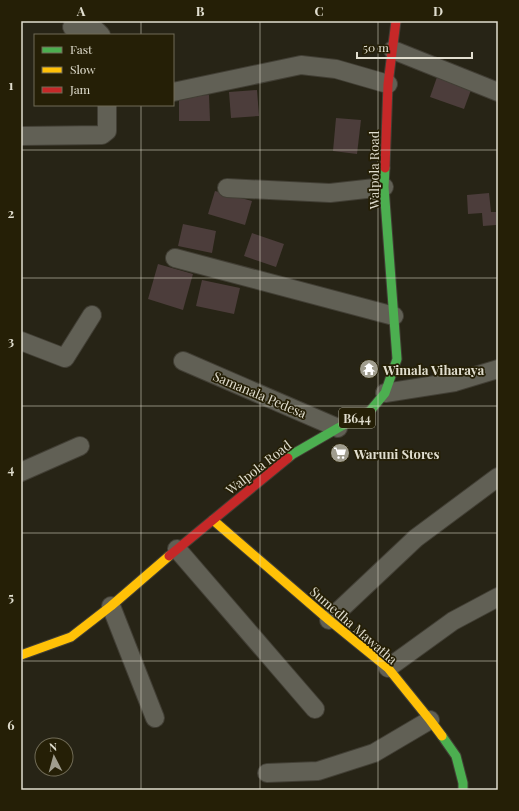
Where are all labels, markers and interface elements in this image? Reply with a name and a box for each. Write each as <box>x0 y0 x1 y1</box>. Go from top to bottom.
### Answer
text: A <box>76 2 86 19</box>
text: B <box>196 2 205 19</box>
text: C <box>314 2 324 19</box>
text: D <box>433 2 443 19</box>
legend <box>34 34 174 106</box>
scale bar <box>357 34 472 60</box>
text: 50 m <box>363 39 389 55</box>
text: Fast <box>70 41 93 57</box>
text: Slow <box>70 61 96 77</box>
text: 1 <box>9 76 14 93</box>
text: Jam <box>69 81 91 97</box>
street label: Walpola Road <box>365 130 382 210</box>
text: 2 <box>8 204 15 221</box>
text: 3 <box>8 332 14 349</box>
temple icon: Wimala Viharaya <box>358 358 380 380</box>
place label: Wimala Viharaya <box>382 361 484 378</box>
street label: Samanala Pedesa <box>211 367 310 421</box>
road number: B644 <box>339 408 375 428</box>
street label: Walpola Road <box>221 436 295 499</box>
supermarket icon: Waruni Stores <box>329 442 351 464</box>
place label: Waruni Stores <box>353 445 439 462</box>
text: 4 <box>8 460 15 477</box>
street label: Sumedha Mawatha <box>307 582 402 668</box>
text: 5 <box>8 588 14 605</box>
text: 6 <box>7 716 15 733</box>
north arrow <box>34 737 74 777</box>
text: N <box>48 739 58 754</box>

